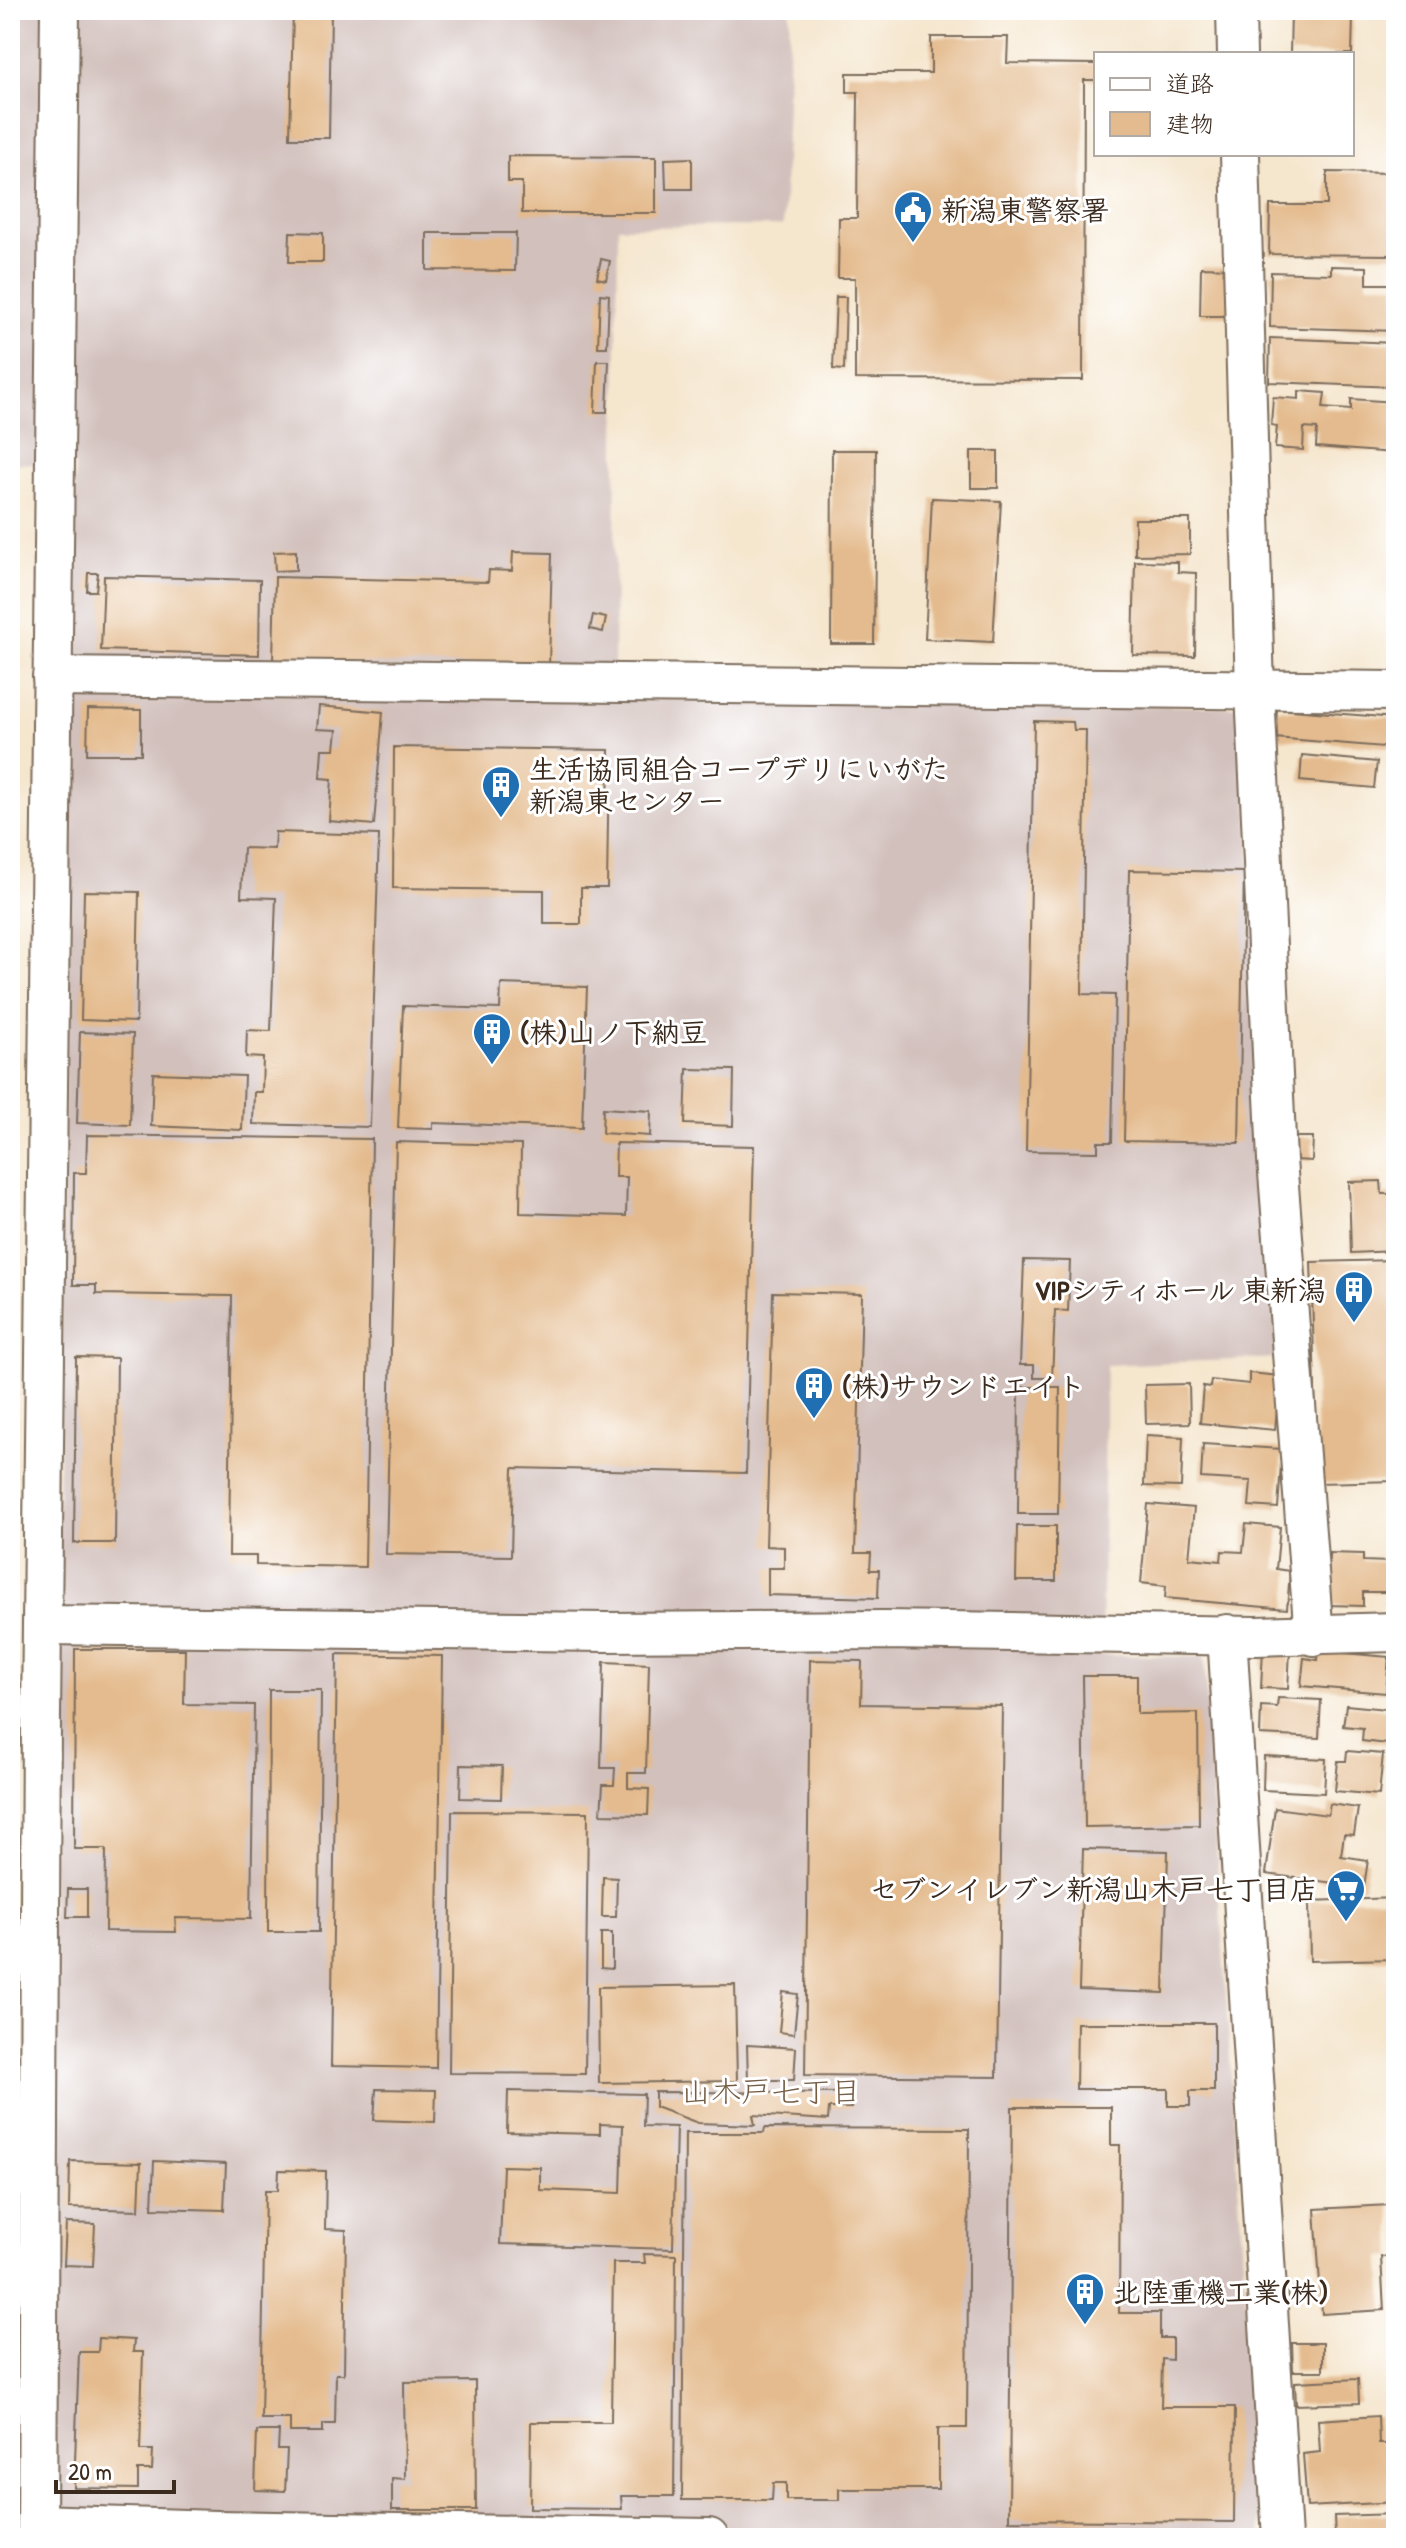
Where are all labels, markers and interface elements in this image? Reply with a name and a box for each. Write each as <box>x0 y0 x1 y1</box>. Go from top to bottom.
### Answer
legend <box>1094 52 1354 156</box>
text: 道路 <box>1166 67 1214 99</box>
text: 建物 <box>1166 107 1214 139</box>
public building icon: 新潟東警察署 <box>892 189 934 244</box>
place label: 新潟東警察署 <box>941 191 1109 229</box>
place label: 生活協同組合コープデリにいがた 新潟東センター <box>529 750 949 820</box>
building icon: 生活協同組合コープデリにいがた 新潟東センター <box>480 764 522 819</box>
building icon: (株)山ノ下納豆 <box>471 1011 513 1066</box>
place label: (株)山ノ下納豆 <box>520 1013 708 1051</box>
building icon: VIPシティホール 東新潟 <box>1333 1269 1375 1324</box>
place label: VIPシティホール 東新潟 <box>1035 1271 1326 1309</box>
building icon: (株)サウンドエイト <box>793 1365 835 1420</box>
place label: (株)サウンドエイト <box>842 1367 1086 1405</box>
supermarket icon: セブンイレブン新潟山木戸七丁目店 <box>1325 1868 1367 1923</box>
place label: セブンイレブン新潟山木戸七丁目店 <box>870 1870 1318 1908</box>
district label: 山木戸七丁目 <box>681 2071 861 2111</box>
building icon: 北陸重機工業(株) <box>1064 2271 1106 2326</box>
place label: 北陸重機工業(株) <box>1113 2273 1329 2311</box>
scale bar <box>56 2444 174 2494</box>
text: 20 m <box>68 2455 112 2487</box>

